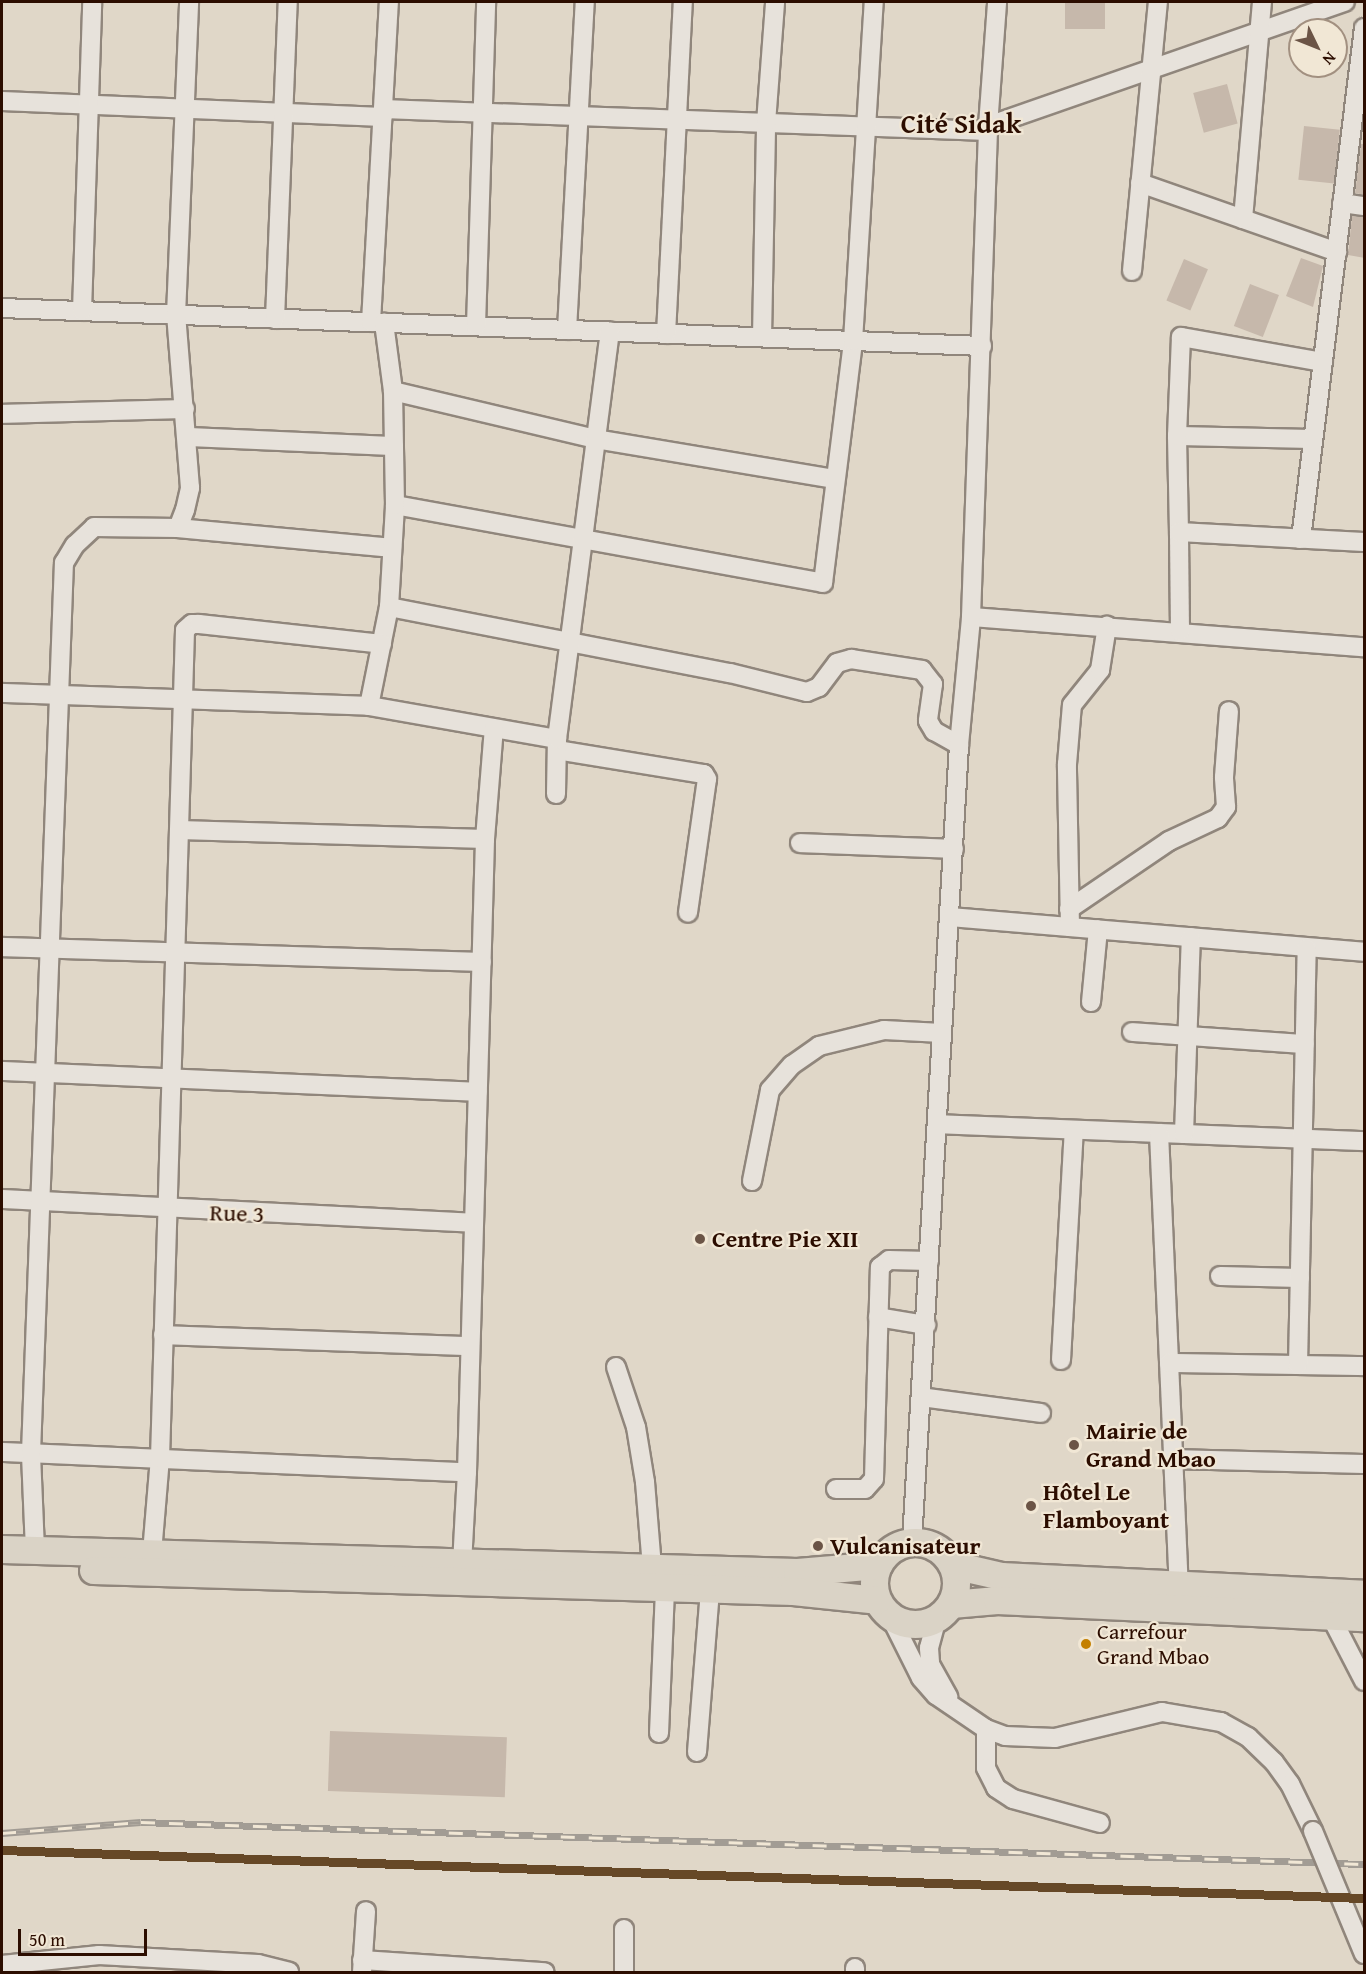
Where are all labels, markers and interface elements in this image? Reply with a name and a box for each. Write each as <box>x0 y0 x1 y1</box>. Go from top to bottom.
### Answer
north arrow <box>1288 18 1348 78</box>
text: N <box>1317 47 1342 71</box>
district label: Cité Sidak <box>901 108 1021 140</box>
street label: Rue 3 <box>209 1198 265 1228</box>
place label: Centre Pie XII <box>712 1225 858 1253</box>
marker: Centre Pie XII <box>693 1232 707 1246</box>
place label: Mairie de Grand Mbao <box>1086 1417 1216 1473</box>
marker: Mairie de Grand Mbao <box>1067 1438 1081 1452</box>
place label: Hôtel Le Flamboyant <box>1043 1478 1169 1534</box>
marker: Hôtel Le Flamboyant <box>1024 1499 1038 1513</box>
place label: Vulcanisateur <box>830 1532 981 1560</box>
marker: Vulcanisateur <box>811 1539 825 1553</box>
place label: Carrefour Grand Mbao <box>1097 1618 1209 1670</box>
marker: Carrefour Grand Mbao <box>1080 1638 1092 1650</box>
scale bar <box>21 1917 150 1955</box>
text: 50 m <box>29 1926 65 1953</box>

